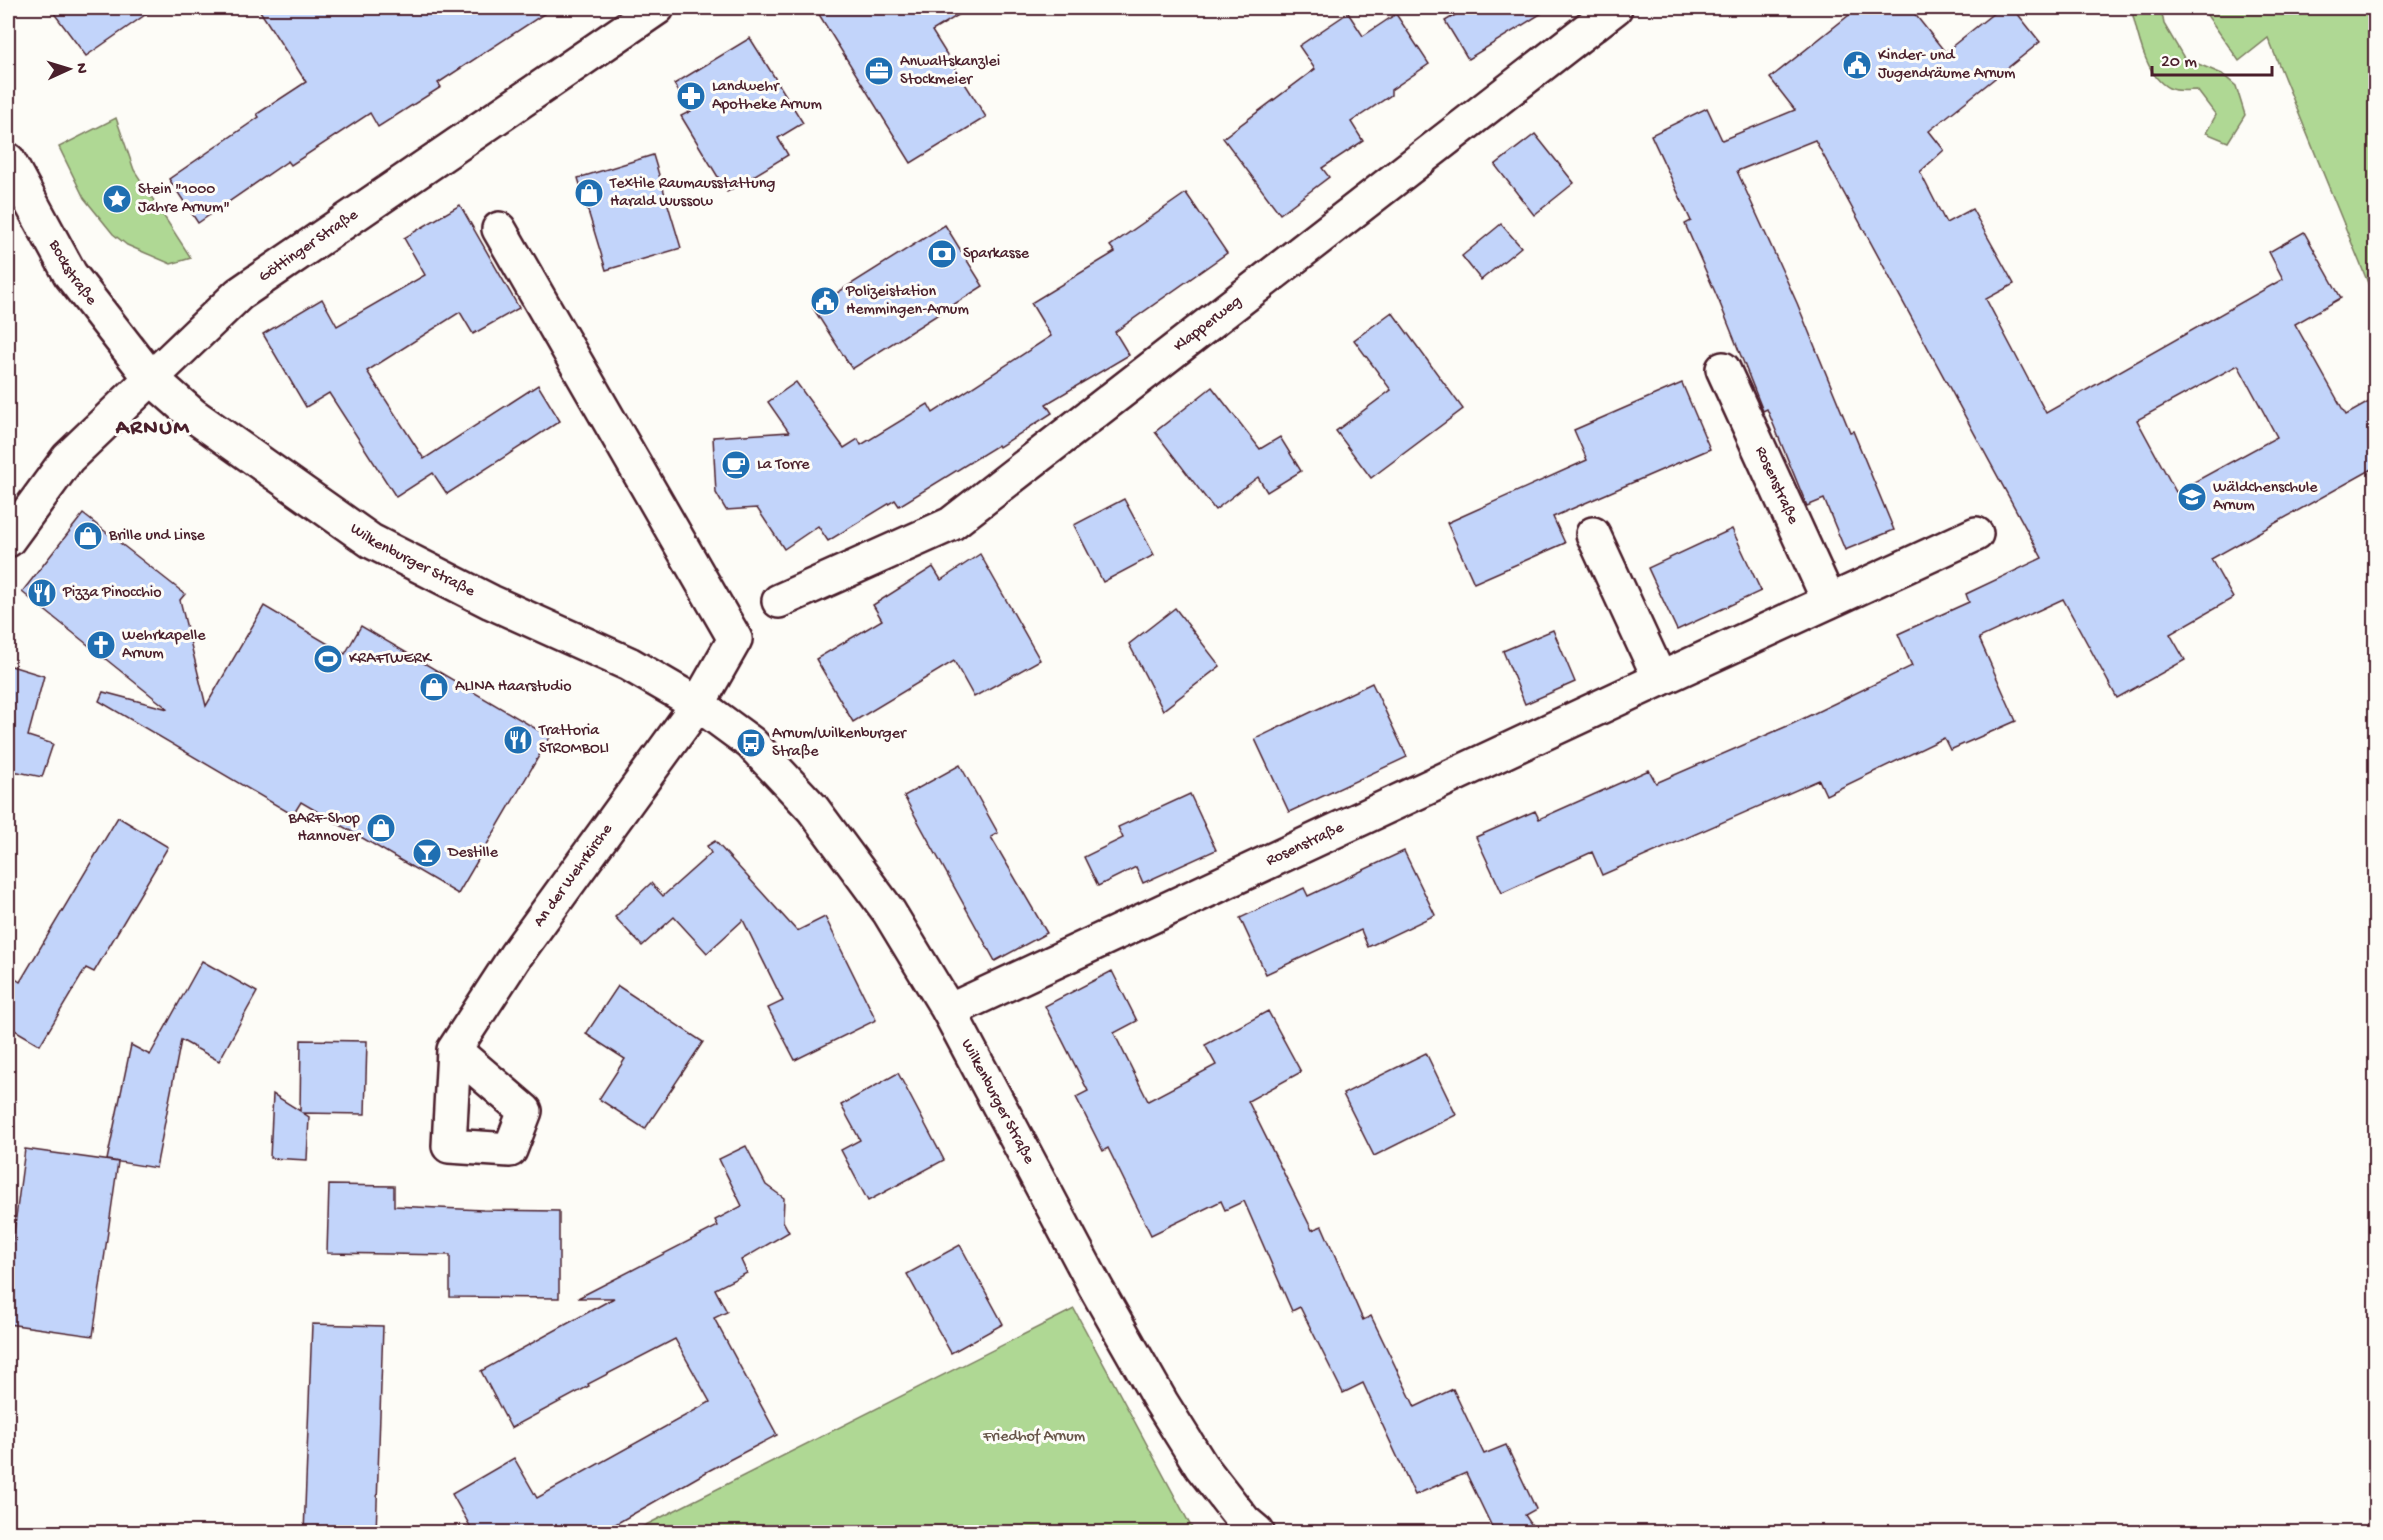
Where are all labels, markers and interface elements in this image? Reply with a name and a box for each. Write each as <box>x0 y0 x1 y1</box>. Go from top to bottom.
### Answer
north arrow <box>39 39 99 99</box>
scale bar <box>2152 39 2272 77</box>
place label: Kinder- und Jugendräume Arnum <box>1878 47 2016 84</box>
public building icon: Kinder- und Jugendräume Arnum <box>1841 49 1873 81</box>
text: 20 m <box>2161 52 2197 73</box>
place label: Anwaltskanzlei Stockmeier <box>900 53 1000 90</box>
office icon: Anwaltskanzlei Stockmeier <box>863 55 895 87</box>
text: N <box>71 62 90 75</box>
place label: Landwehr Apotheke Arnum <box>712 78 822 115</box>
pharmacy icon: Landwehr Apotheke Arnum <box>675 80 707 112</box>
place label: Textile Raumausstattung Harald Wussow <box>609 175 775 212</box>
shop icon: Textile Raumausstattung Harald Wussow <box>573 177 605 209</box>
place label: Stein "1000 Jahre Arnum" <box>138 181 230 218</box>
place icon: Stein "1000 Jahre Arnum" <box>101 183 133 215</box>
street label: Göttinger Straße <box>256 205 363 287</box>
street label: Bockstraße <box>44 236 101 310</box>
bank icon: Sparkasse <box>926 238 958 270</box>
place label: Sparkasse <box>963 245 1030 264</box>
place label: Polizeistation Hemmingen-Arnum <box>845 283 969 320</box>
public building icon: Polizeistation Hemmingen-Arnum <box>809 285 841 317</box>
street label: Klapperweg <box>1170 292 1246 356</box>
district label: ARNUM <box>115 416 190 442</box>
street label: Rosenstraße <box>1750 444 1802 528</box>
cafe icon: La Torre <box>720 449 752 481</box>
place label: La Torre <box>757 456 810 475</box>
place label: Wäldchenschule Arnum <box>2213 479 2318 516</box>
school or university icon: Wäldchenschule Arnum <box>2176 481 2208 513</box>
shop icon: Brille und Linse <box>72 520 104 552</box>
street label: Wilkenburger Straße <box>346 520 478 602</box>
place label: Brille und Linse <box>108 527 206 546</box>
restaurant icon: Pizza Pinocchio <box>26 577 58 609</box>
place label: Pizza Pinocchio <box>62 584 162 603</box>
place label: Wehrkapelle Arnum <box>122 627 206 664</box>
church icon: Wehrkapelle Arnum <box>85 629 117 661</box>
sports icon: KRAFTWERK <box>312 643 344 675</box>
place label: KRAFTWERK <box>349 650 433 669</box>
shop icon: ALINA Haarstudio <box>418 671 450 703</box>
place label: ALINA Haarstudio <box>455 678 571 697</box>
place label: Trattoria STROMBOLI <box>538 722 609 759</box>
restaurant icon: Trattoria STROMBOLI <box>502 724 534 756</box>
place label: Arnum/Wilkenburger Straße <box>772 725 907 762</box>
bus stop icon: Arnum/Wilkenburger Straße <box>735 727 767 759</box>
place label: BARF-Shop Hannover <box>288 810 361 847</box>
shop icon: BARF-Shop Hannover <box>365 812 397 844</box>
street label: Rosenstraße <box>1263 818 1348 871</box>
street label: An der Wehrkirche <box>530 820 618 931</box>
bar icon: Destille <box>411 837 443 869</box>
place label: Destille <box>447 844 499 863</box>
street label: Wilkenburger Straße <box>956 1036 1038 1168</box>
park label: Friedhof Arnum <box>982 1428 1086 1447</box>

